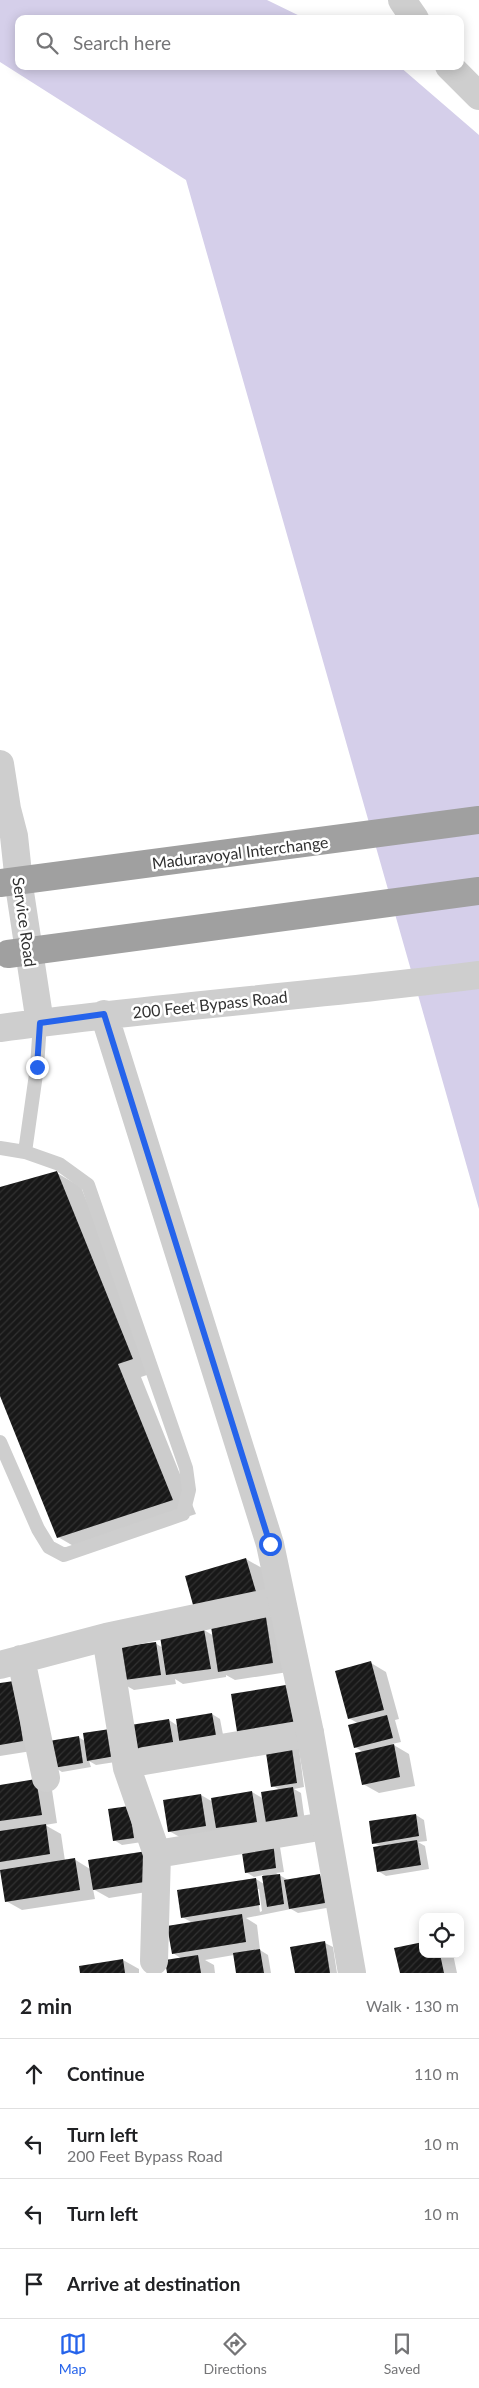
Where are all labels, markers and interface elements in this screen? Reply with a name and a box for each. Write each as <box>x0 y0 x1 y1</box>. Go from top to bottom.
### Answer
search box <box>15 15 464 70</box>
icon: search <box>33 29 61 57</box>
text: Search here <box>73 31 171 54</box>
street label: Maduravoyal Interchange <box>151 832 329 872</box>
street label: Service Road <box>9 876 41 968</box>
street label: 200 Feet Bypass Road <box>132 986 288 1022</box>
route end <box>26 1056 49 1079</box>
route start <box>259 1533 282 1556</box>
map controls <box>419 1913 464 1958</box>
button: locate <box>419 1913 464 1958</box>
text: 2 min <box>20 1993 72 2018</box>
text: Walk · 130 m <box>366 1996 459 2015</box>
icon: ahead <box>20 2060 48 2088</box>
text: Continue <box>67 2062 145 2085</box>
text: 110 m <box>414 2064 459 2083</box>
text: Turn left <box>67 2123 138 2146</box>
icon: left <box>20 2130 48 2158</box>
text: 10 m <box>423 2134 459 2153</box>
text: 200 Feet Bypass Road <box>67 2146 223 2165</box>
icon: left <box>20 2200 48 2228</box>
text: Turn left <box>67 2202 138 2225</box>
text: 10 m <box>423 2204 459 2223</box>
icon: arrive <box>20 2270 48 2298</box>
text: Arrive at destination <box>67 2272 240 2295</box>
tab: Map <box>59 2330 87 2377</box>
tab: Directions <box>204 2330 267 2377</box>
tab: Saved <box>384 2330 420 2377</box>

